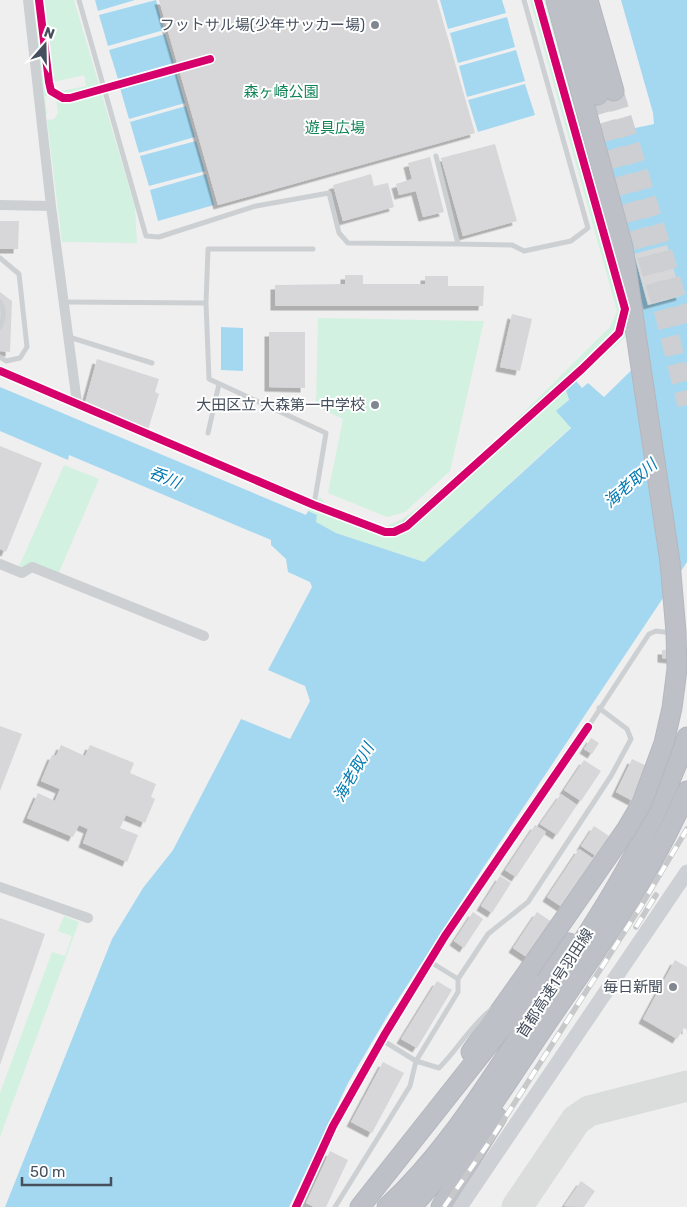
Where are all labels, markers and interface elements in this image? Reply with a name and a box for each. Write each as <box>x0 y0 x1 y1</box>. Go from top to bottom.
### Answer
place label: フットサル場(少年サッカー場) <box>160 16 365 34</box>
marker: フットサル場(少年サッカー場) <box>369 19 381 31</box>
north arrow <box>20 20 70 70</box>
text: N <box>42 24 57 43</box>
park label: 森ヶ崎公園 <box>243 83 319 101</box>
park label: 遊具広場 <box>305 119 365 137</box>
place label: 大田区立 大森第一中学校 <box>196 396 365 414</box>
marker: 大田区立 大森第一中学校 <box>369 399 381 411</box>
water label: 海老取川 <box>600 454 662 512</box>
water label: 呑川 <box>146 462 185 493</box>
water label: 海老取川 <box>329 738 379 805</box>
street label: 首都高速1号羽田線 <box>513 925 597 1041</box>
place label: 毎日新聞 <box>603 978 663 996</box>
marker: 毎日新聞 <box>667 981 679 993</box>
scale bar <box>22 1154 111 1186</box>
text: 50 m <box>30 1163 65 1181</box>

